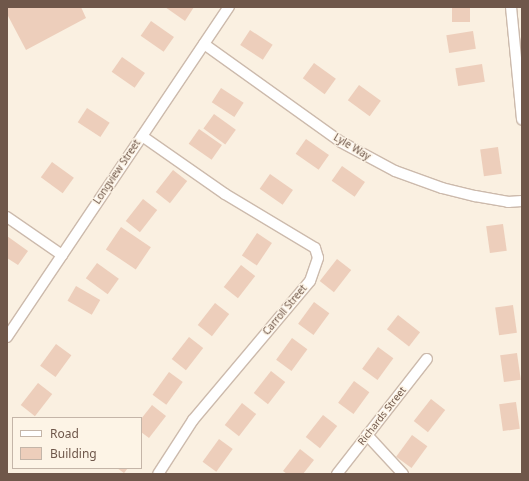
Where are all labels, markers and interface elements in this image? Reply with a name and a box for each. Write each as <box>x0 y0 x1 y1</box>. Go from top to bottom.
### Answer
street label: Lyle Way <box>331 131 373 163</box>
street label: Longview Street <box>91 138 143 206</box>
street label: Carroll Street <box>261 283 309 337</box>
street label: Richards Street <box>355 384 409 448</box>
legend <box>12 417 142 469</box>
text: Road <box>50 425 79 442</box>
text: Building <box>50 445 97 462</box>

